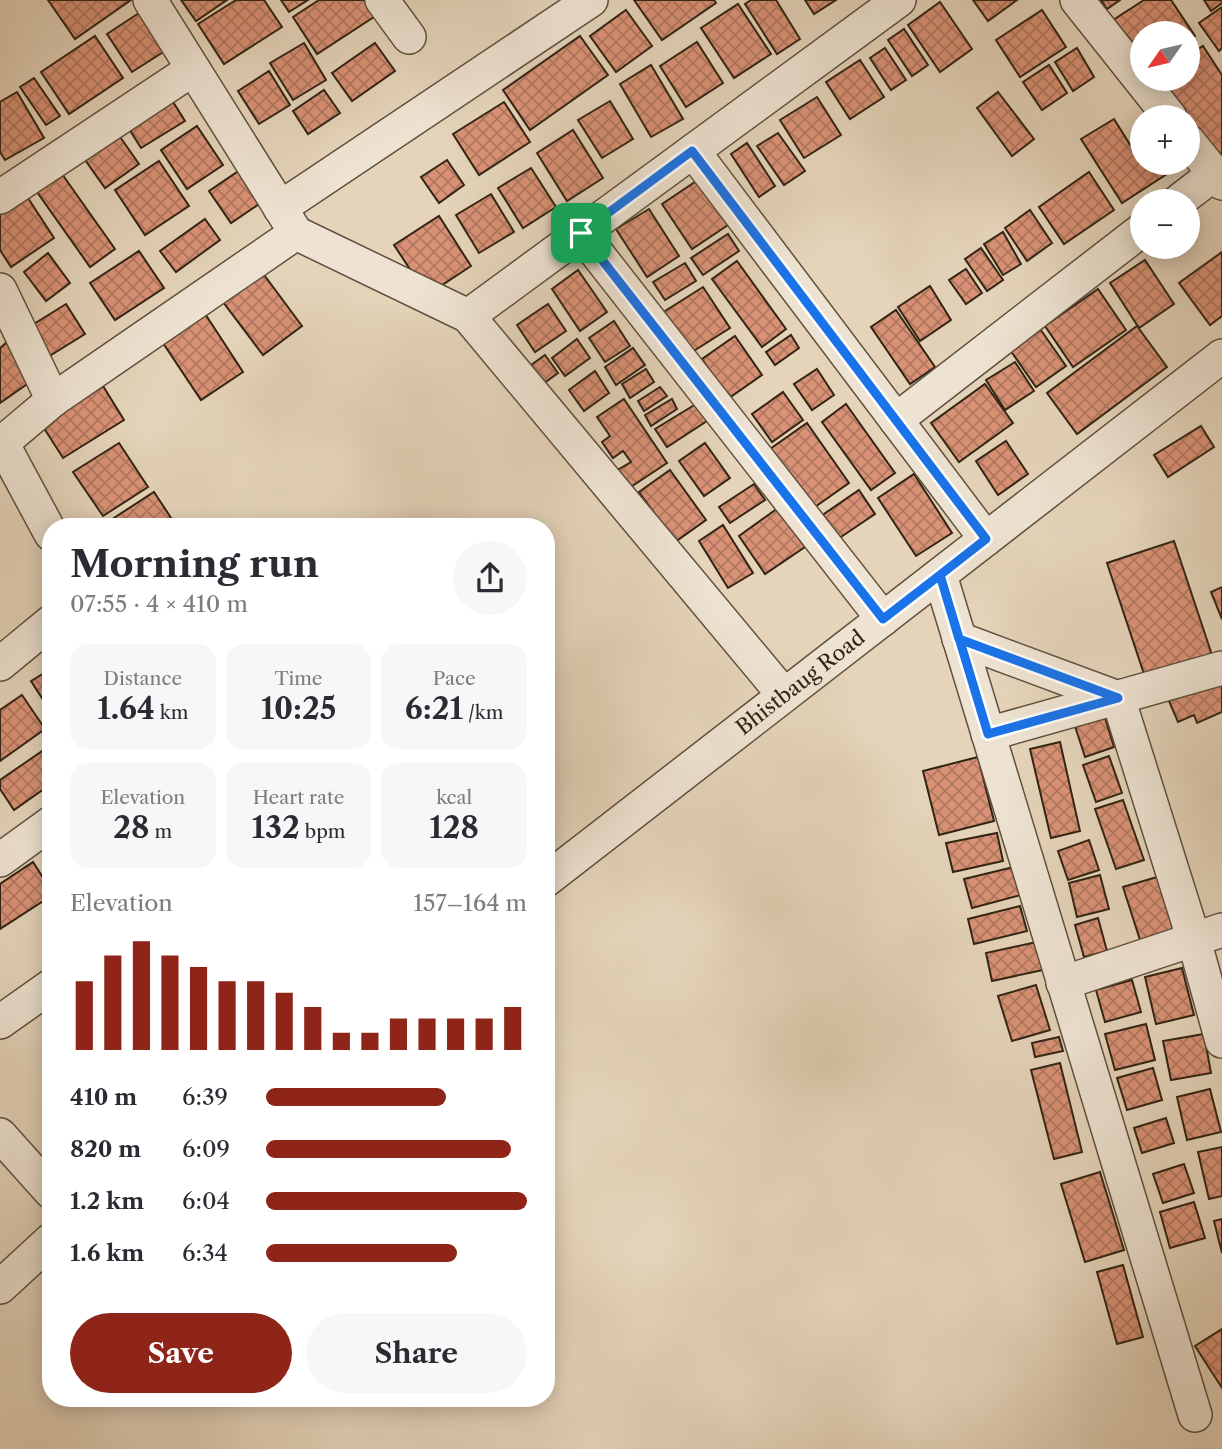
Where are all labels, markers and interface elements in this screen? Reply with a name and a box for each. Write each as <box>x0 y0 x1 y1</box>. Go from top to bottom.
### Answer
north arrow <box>1130 21 1200 91</box>
map controls <box>1130 21 1200 259</box>
button: + <box>1130 105 1200 175</box>
button: − <box>1130 189 1200 259</box>
pin <box>551 203 611 263</box>
icon: arrive <box>562 214 600 252</box>
text: Morning run <box>70 540 319 587</box>
button: share <box>453 541 527 615</box>
text: 07:55 · 4 × 410 m <box>70 590 248 618</box>
street label: Bhistbaug Road <box>731 625 870 740</box>
text: Distance <box>104 667 182 690</box>
text: Time <box>274 667 323 690</box>
text: Pace <box>433 667 476 690</box>
text: 1.64 <box>97 690 155 727</box>
text: 10:25 <box>261 690 336 727</box>
text: 6:21 <box>405 690 463 727</box>
text: km <box>155 701 188 724</box>
text: /km <box>463 701 503 724</box>
text: Elevation <box>100 786 185 809</box>
text: Heart rate <box>253 786 344 809</box>
text: kcal <box>436 786 472 809</box>
text: 28 <box>113 809 150 846</box>
text: 132 <box>251 809 300 846</box>
text: 128 <box>429 809 479 846</box>
text: m <box>150 820 172 843</box>
text: bpm <box>300 820 346 843</box>
text: Elevation <box>70 889 173 917</box>
text: 157–164 m <box>413 889 527 917</box>
text: 410 m <box>70 1083 137 1111</box>
text: 6:39 <box>182 1083 228 1111</box>
text: 820 m <box>70 1135 141 1163</box>
text: 6:09 <box>182 1135 230 1163</box>
text: 1.2 km <box>70 1187 144 1215</box>
text: 6:04 <box>182 1187 230 1215</box>
text: 1.6 km <box>70 1239 144 1267</box>
text: 6:34 <box>182 1239 228 1267</box>
button: Save <box>70 1313 292 1393</box>
button: Share <box>306 1313 527 1393</box>

